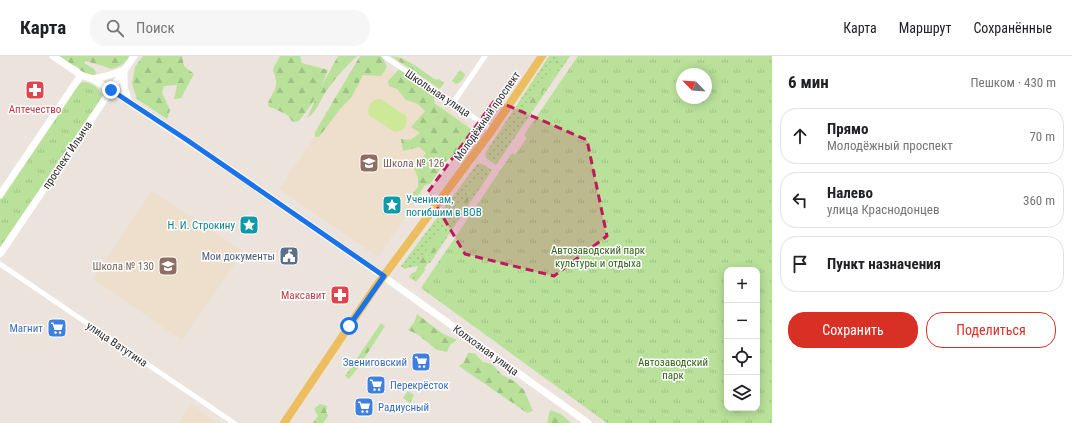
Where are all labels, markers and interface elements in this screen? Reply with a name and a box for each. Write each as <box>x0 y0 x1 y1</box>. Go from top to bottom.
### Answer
search box <box>90 10 370 46</box>
text: Карта <box>20 16 66 39</box>
icon: search <box>104 17 126 39</box>
text: Поиск <box>136 19 175 37</box>
text: Карта <box>843 20 877 36</box>
text: Маршрут <box>899 20 951 36</box>
text: Сохранённые <box>973 20 1052 36</box>
street label: Школьная улица <box>403 67 473 120</box>
north arrow <box>676 68 712 104</box>
street label: Молодёжный проспект <box>452 69 523 164</box>
text: 6 мин <box>788 72 829 92</box>
text: Пешком · 430 m <box>970 75 1056 90</box>
pharmacy icon: Аптечество <box>24 79 46 101</box>
route end <box>102 81 120 99</box>
place label: Аптечество <box>9 103 62 116</box>
street label: проспект Ильича <box>40 119 95 192</box>
text: Прямо <box>827 120 868 138</box>
icon: ahead <box>789 125 811 147</box>
text: 70 m <box>1029 129 1055 144</box>
text: Молодёжный проспект <box>827 138 953 153</box>
school or university icon: Школа № 126 <box>358 152 380 174</box>
place label: Школа № 126 <box>383 157 445 170</box>
text: Налево <box>827 184 873 202</box>
icon: left <box>789 189 811 211</box>
place label: Ученикам, погибшим в ВОВ <box>406 193 482 219</box>
text: 360 m <box>1023 193 1055 208</box>
place icon: Ученикам, погибшим в ВОВ <box>381 194 403 216</box>
text: улица Краснодонцев <box>827 202 939 217</box>
place icon: Н. И. Строкину <box>238 214 260 236</box>
place label: Н. И. Строкину <box>168 219 235 232</box>
park label: Автозаводский парк культуры и отдыха <box>551 244 646 270</box>
public building icon: Мои документы <box>278 245 300 267</box>
place label: Мои документы <box>202 250 275 263</box>
icon: arrive <box>789 253 811 275</box>
school or university icon: Школа № 130 <box>157 255 179 277</box>
text: Пункт назначения <box>827 255 941 273</box>
place label: Школа № 130 <box>92 260 154 273</box>
map controls <box>724 267 760 411</box>
button: + <box>724 267 760 303</box>
pharmacy icon: Максавит <box>329 284 351 306</box>
place label: Максавит <box>281 289 326 302</box>
button: − <box>724 303 760 339</box>
button: Сохранить <box>788 312 918 348</box>
button: Поделиться <box>926 312 1056 348</box>
supermarket icon: Магнит <box>46 317 68 339</box>
route start <box>340 317 358 335</box>
street label: улица Ватутина <box>84 319 150 370</box>
place label: Магнит <box>9 322 43 335</box>
street label: Колхозная улица <box>451 322 521 378</box>
button: locate <box>724 339 760 375</box>
supermarket icon: Звениговский <box>410 351 432 373</box>
place label: Звениговский <box>343 356 407 369</box>
park label: Автозаводский парк <box>638 356 708 382</box>
supermarket icon: Перекрёсток <box>365 374 387 396</box>
button: layers <box>724 375 760 411</box>
place label: Перекрёсток <box>390 379 449 392</box>
supermarket icon: Радиусный <box>353 396 375 418</box>
place label: Радиусный <box>378 401 429 414</box>

